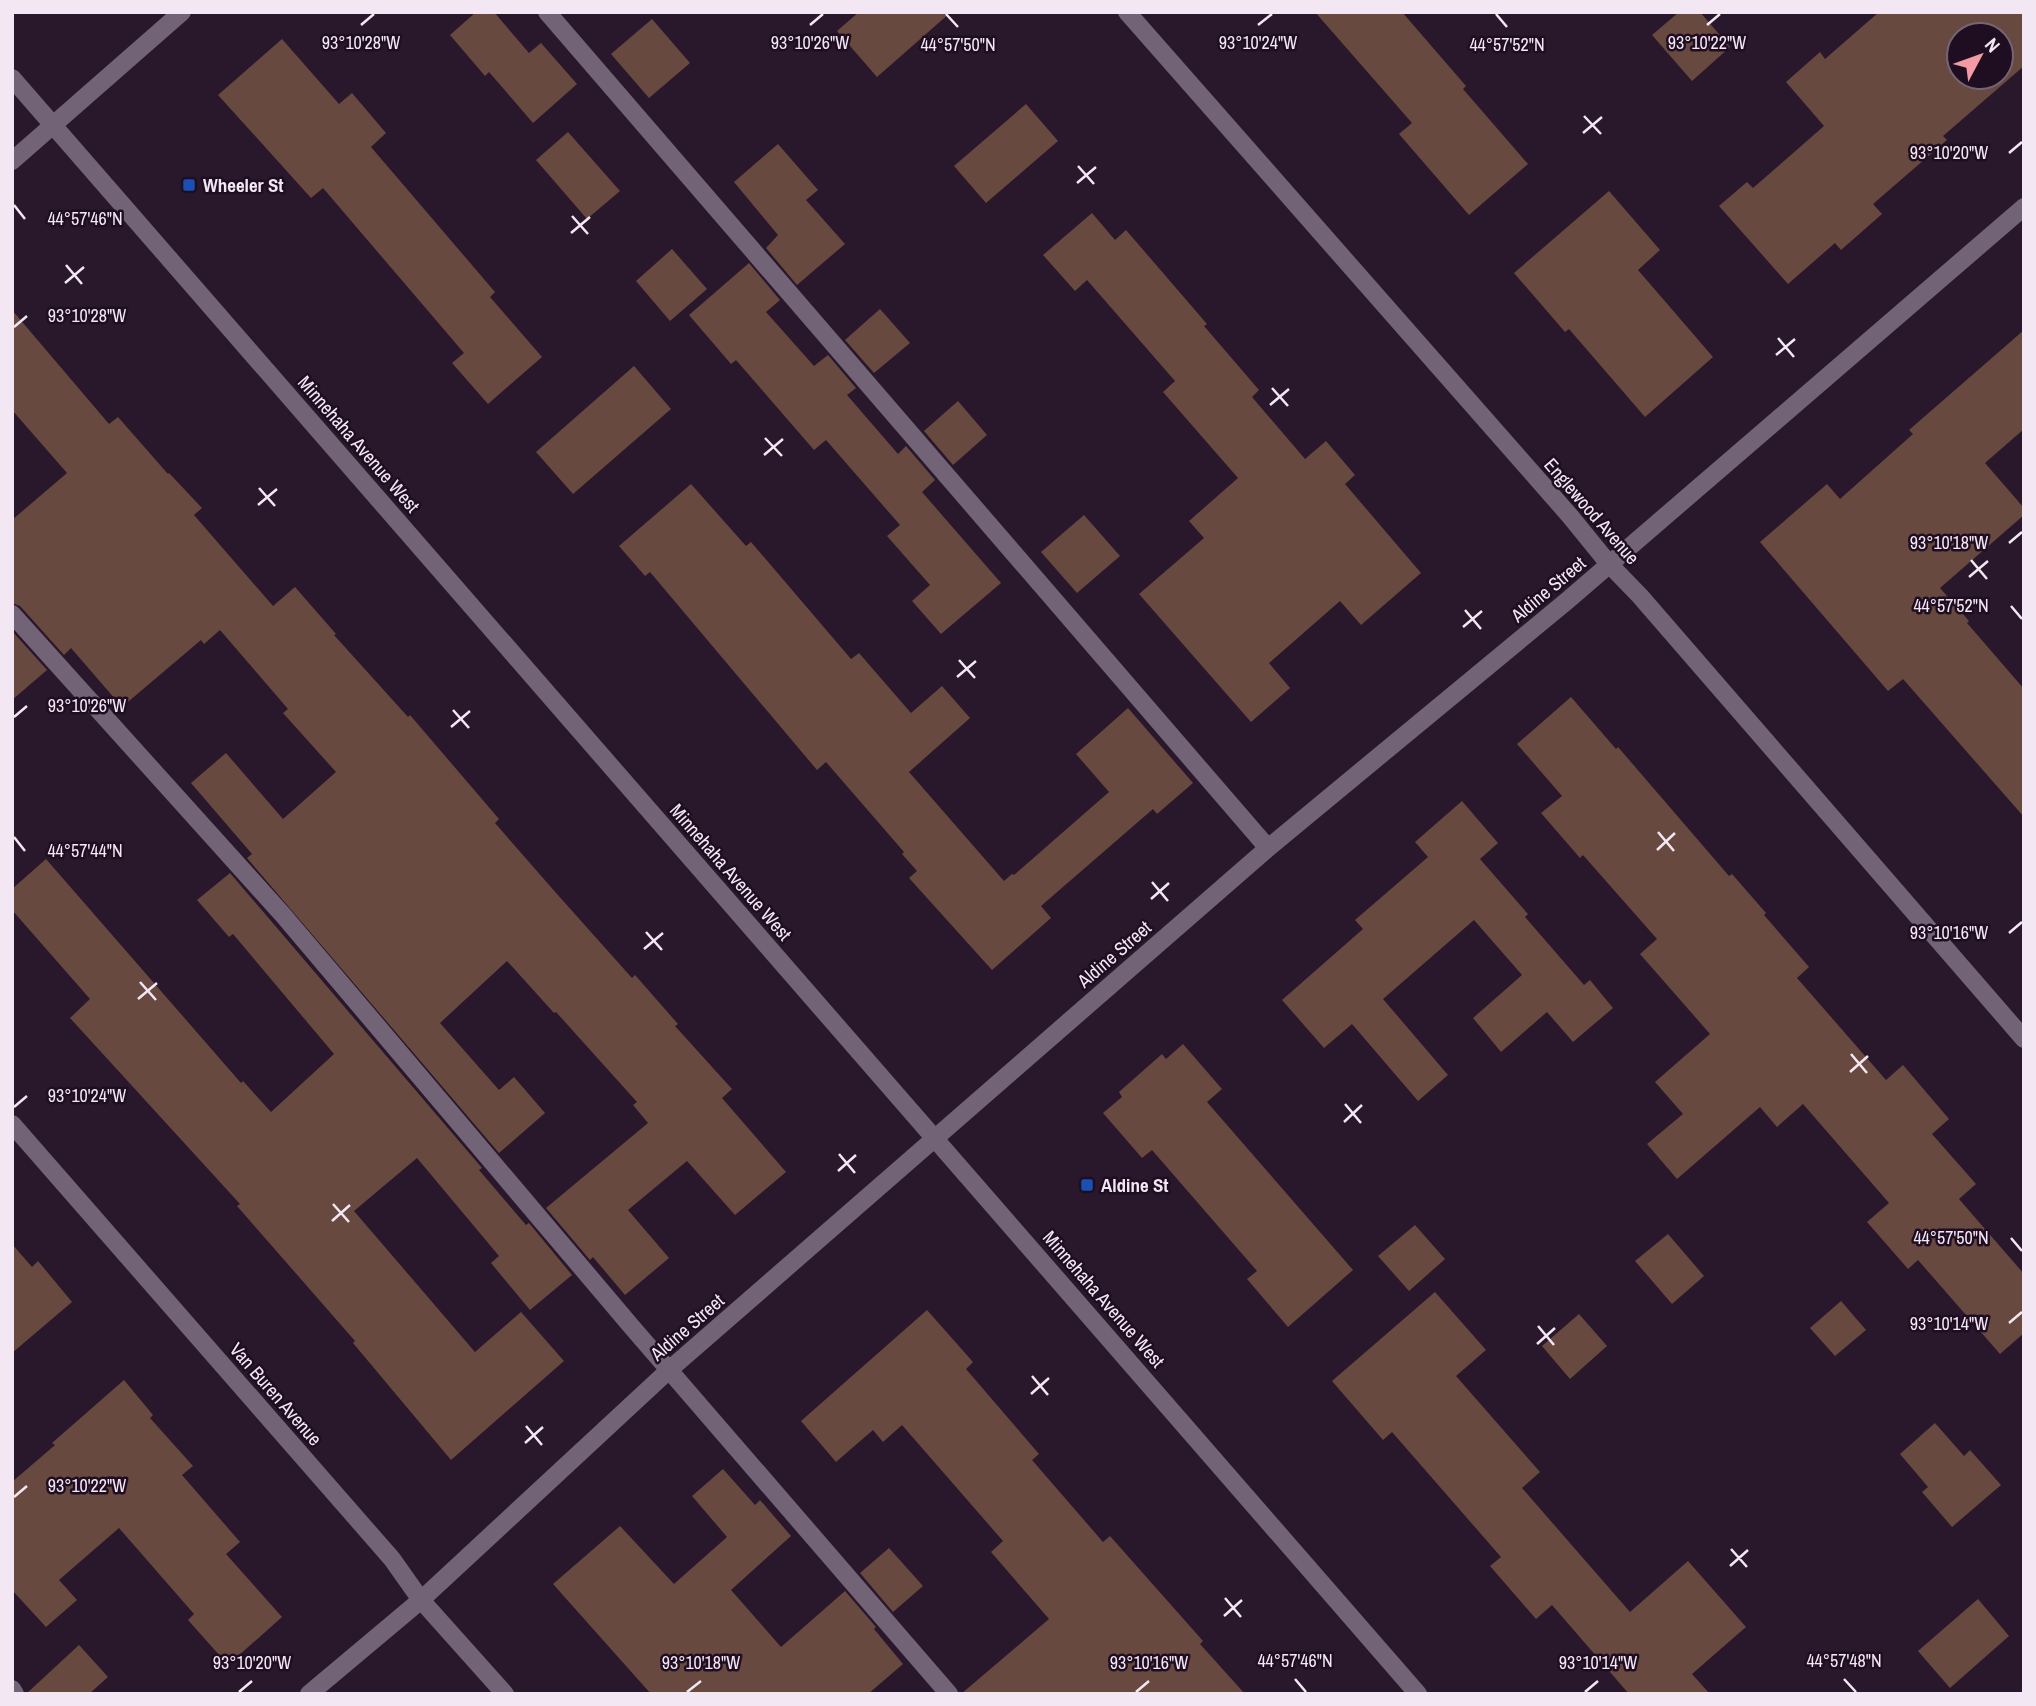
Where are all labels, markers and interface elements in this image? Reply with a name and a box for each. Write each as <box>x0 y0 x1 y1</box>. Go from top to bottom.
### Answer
north arrow <box>1945 21 2015 91</box>
text: 93°10'28"W <box>322 30 400 55</box>
text: 93°10'26"W <box>771 30 849 55</box>
text: 93°10'24"W <box>1219 30 1297 55</box>
text: 93°10'22"W <box>1668 30 1746 55</box>
text: 44°57'50"N <box>920 32 996 57</box>
text: 44°57'52"N <box>1469 32 1545 57</box>
text: N <box>1979 32 2006 58</box>
text: 93°10'20"W <box>1910 140 1988 165</box>
place label: Wheeler St <box>203 172 284 198</box>
marker: Wheeler St <box>181 177 197 193</box>
text: 44°57'46"N <box>47 206 123 231</box>
text: 93°10'28"W <box>48 303 126 328</box>
street label: Minnehaha Avenue West <box>292 370 426 519</box>
street label: Englewood Avenue <box>1539 452 1645 570</box>
text: 93°10'18"W <box>1910 530 1988 555</box>
street label: Aldine Street <box>1504 550 1591 629</box>
text: 44°57'52"N <box>1913 593 1989 618</box>
text: 93°10'26"W <box>48 693 126 718</box>
street label: Minnehaha Avenue West <box>664 798 798 947</box>
text: 44°57'44"N <box>47 838 123 863</box>
street label: Aldine Street <box>1071 914 1157 994</box>
text: 93°10'16"W <box>1910 920 1988 945</box>
text: 93°10'24"W <box>48 1083 126 1108</box>
place label: Aldine St <box>1101 1172 1169 1198</box>
marker: Aldine St <box>1079 1177 1095 1193</box>
street label: Minnehaha Avenue West <box>1037 1225 1171 1374</box>
text: 44°57'50"N <box>1913 1225 1989 1250</box>
street label: Aldine Street <box>644 1287 730 1367</box>
text: 93°10'14"W <box>1910 1311 1988 1336</box>
street label: Van Buren Avenue <box>224 1337 328 1451</box>
text: 93°10'22"W <box>48 1473 126 1498</box>
text: 44°57'46"N <box>1257 1648 1333 1673</box>
text: 44°57'48"N <box>1806 1648 1882 1673</box>
text: 93°10'20"W <box>213 1650 291 1675</box>
text: 93°10'18"W <box>662 1650 740 1675</box>
text: 93°10'16"W <box>1110 1650 1188 1675</box>
text: 93°10'14"W <box>1559 1650 1637 1675</box>

